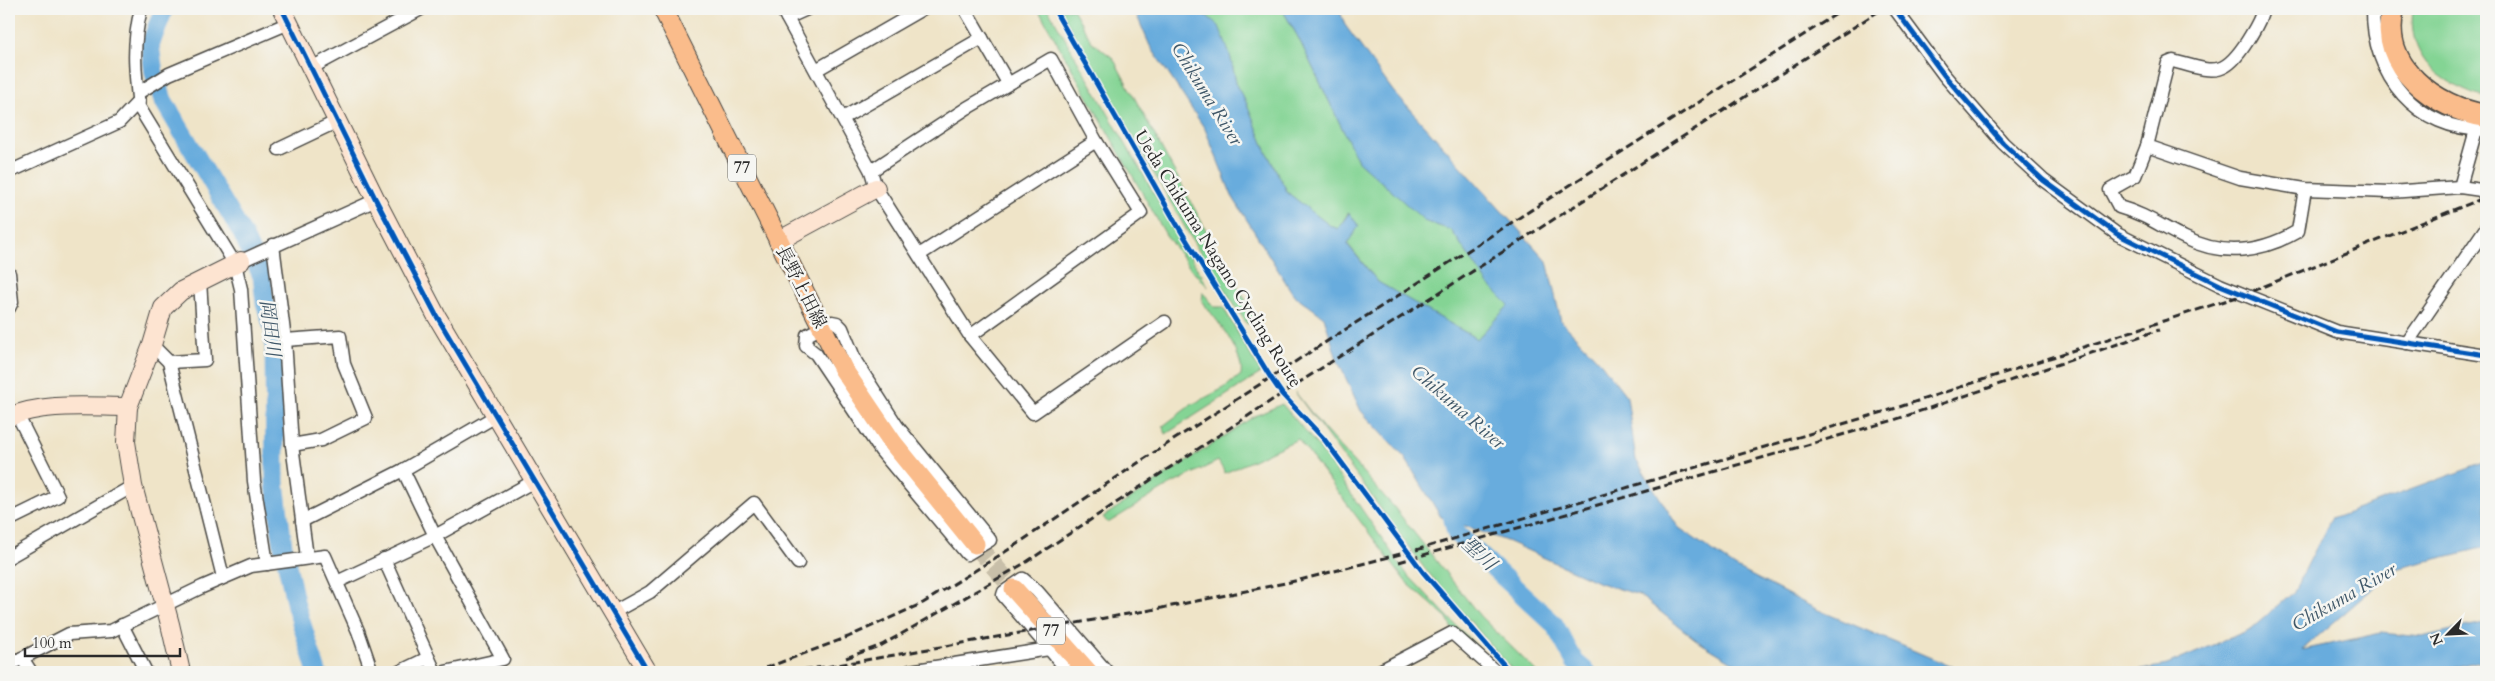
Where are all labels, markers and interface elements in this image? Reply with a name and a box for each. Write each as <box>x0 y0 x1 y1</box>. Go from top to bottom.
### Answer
water label: Chikuma River <box>1165 38 1249 151</box>
street label: Ueda Chikuma Nagano Cycling Route <box>1128 126 1308 392</box>
road number: 77 <box>728 154 756 182</box>
street label: 長野上田線 <box>769 241 833 333</box>
water label: 岡田川 <box>254 298 287 360</box>
water label: Chikuma River <box>1405 359 1511 456</box>
water label: 聖川 <box>1456 532 1503 578</box>
water label: Chikuma River <box>2287 556 2402 637</box>
north arrow <box>2422 608 2472 658</box>
road number: 77 <box>1037 618 1065 644</box>
scale bar <box>25 626 180 658</box>
text: N <box>2425 630 2448 649</box>
text: 100 m <box>32 633 72 653</box>

